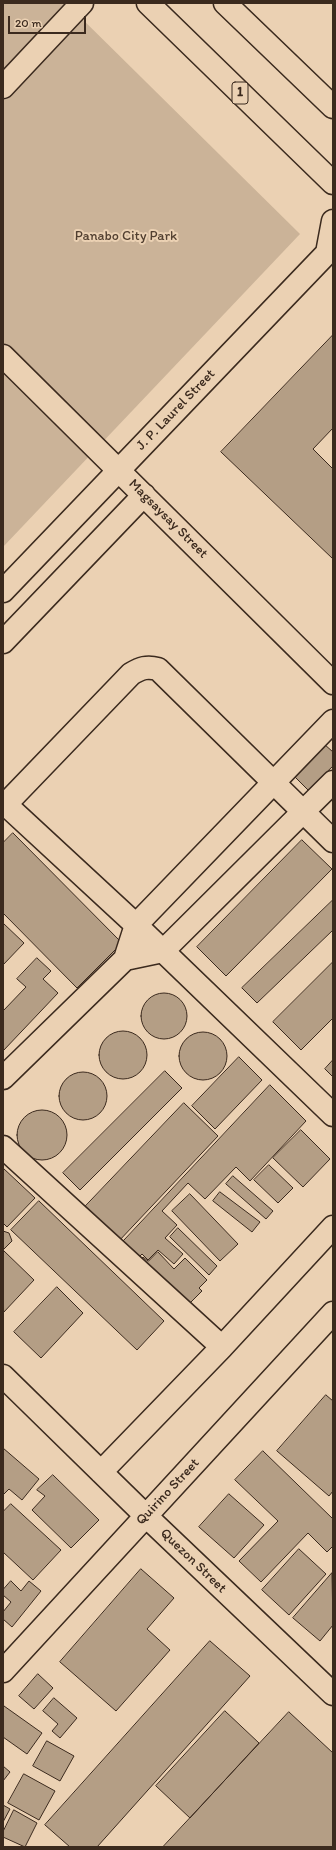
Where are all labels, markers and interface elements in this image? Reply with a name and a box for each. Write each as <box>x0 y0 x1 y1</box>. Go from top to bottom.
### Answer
scale bar <box>10 8 88 34</box>
text: 20 m <box>15 16 42 30</box>
road number: 1 <box>232 82 248 104</box>
park label: Panabo City Park <box>75 228 177 244</box>
street label: J. P. Laurel Street <box>133 366 219 454</box>
street label: Magsaysay Street <box>125 476 211 562</box>
street label: Quirino Street <box>133 1455 203 1529</box>
street label: Quezon Street <box>156 1525 230 1597</box>

